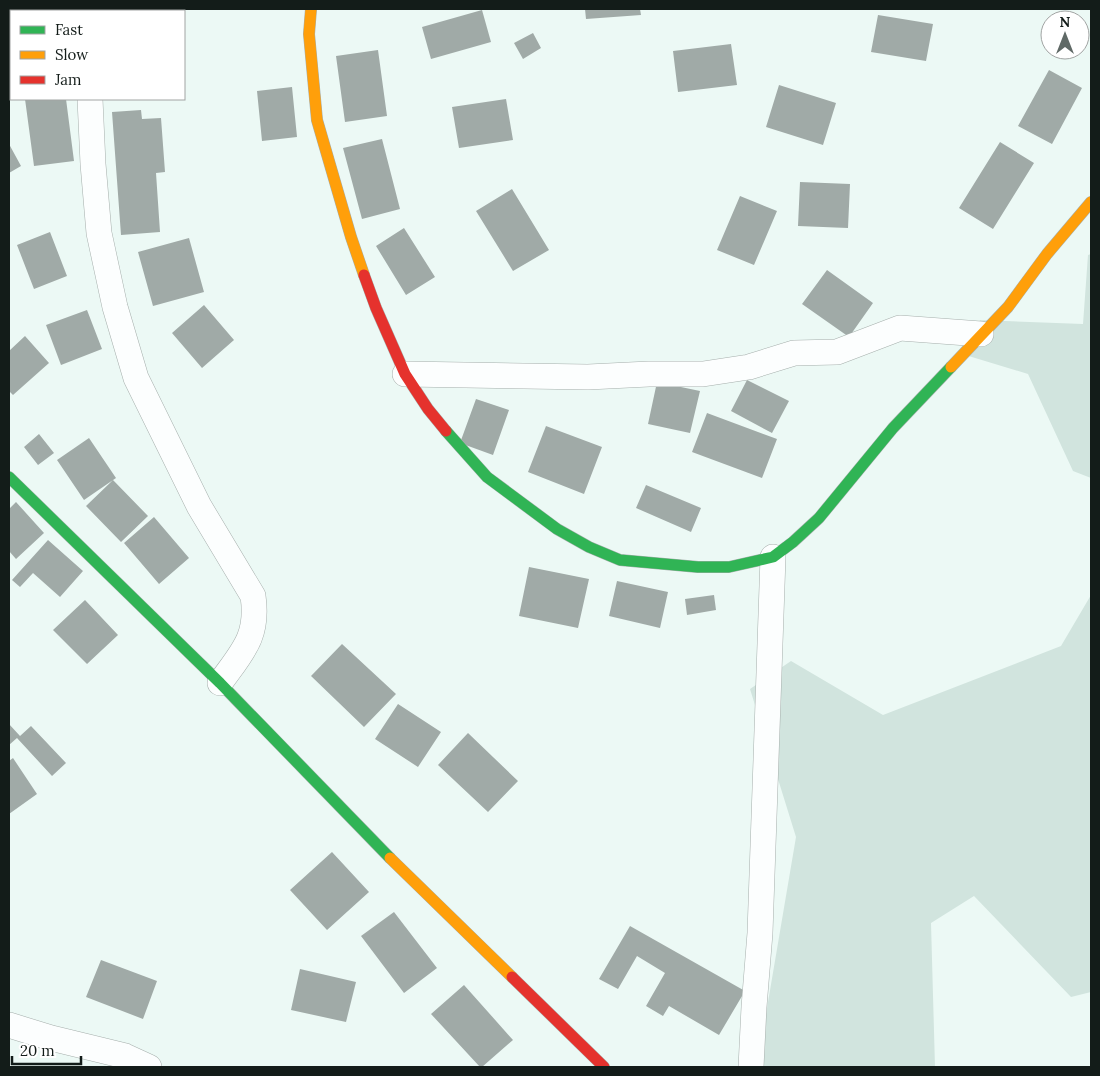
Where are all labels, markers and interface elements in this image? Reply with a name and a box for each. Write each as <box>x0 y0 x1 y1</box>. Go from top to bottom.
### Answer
legend <box>10 10 185 100</box>
north arrow <box>1040 10 1090 60</box>
text: N <box>1060 13 1071 31</box>
text: Fast <box>55 20 83 39</box>
text: Slow <box>55 45 88 64</box>
text: Jam <box>54 70 82 89</box>
scale bar <box>12 1034 81 1066</box>
text: 20 m <box>20 1041 55 1060</box>

